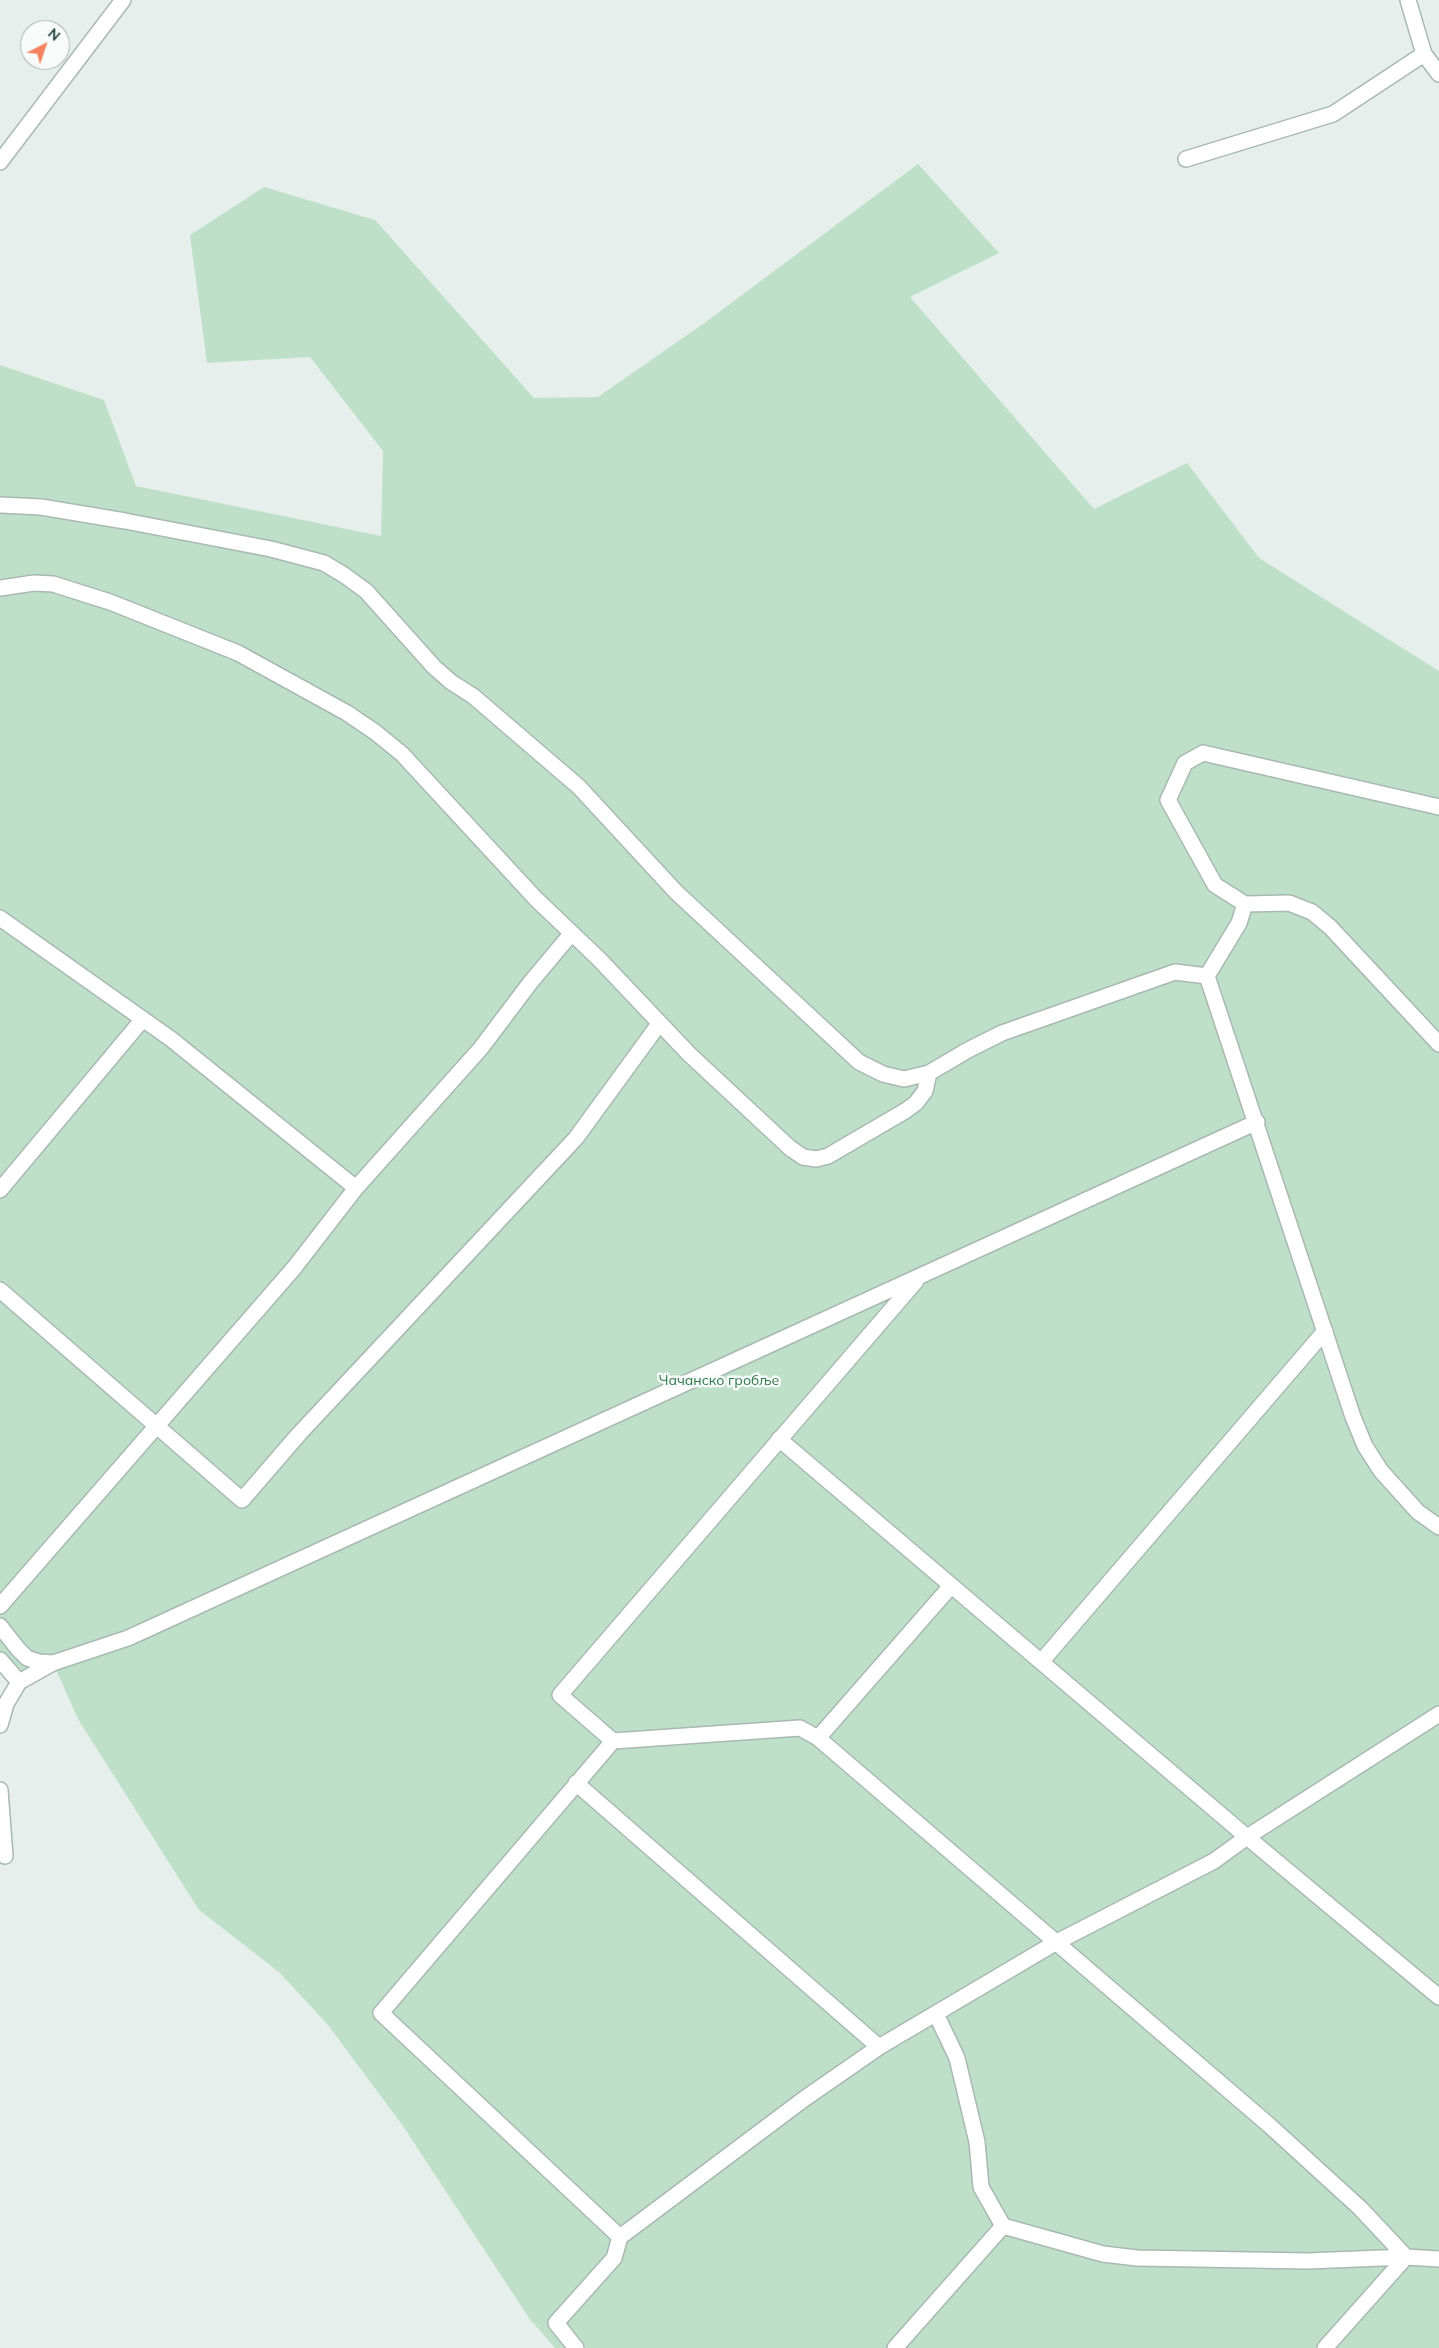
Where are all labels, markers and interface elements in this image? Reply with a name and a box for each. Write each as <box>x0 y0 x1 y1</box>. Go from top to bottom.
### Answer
north arrow <box>20 20 70 70</box>
text: N <box>44 24 64 45</box>
park label: Чачанско гробље <box>659 1373 779 1389</box>

